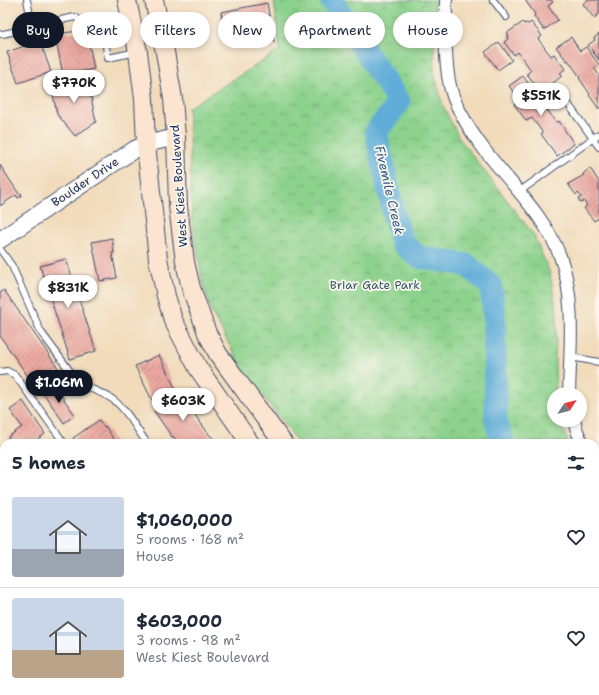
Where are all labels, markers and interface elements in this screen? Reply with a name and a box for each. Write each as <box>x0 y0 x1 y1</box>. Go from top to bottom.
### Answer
chip: Buy <box>12 12 64 48</box>
chip: Rent <box>72 12 132 48</box>
chip: Filters <box>140 12 210 48</box>
chip: New <box>218 12 276 48</box>
chip: Apartment <box>284 12 385 48</box>
chip: House <box>393 12 463 48</box>
pin: $770K <box>46 70 102 104</box>
text: $770K <box>52 74 96 91</box>
pin: $551K <box>513 83 569 117</box>
text: $551K <box>521 87 561 104</box>
street label: West Kiest Boulevard <box>167 124 191 248</box>
water label: Fivemile Creek <box>371 144 408 237</box>
street label: Boulder Drive <box>48 153 122 210</box>
pin: $831K <box>40 275 96 309</box>
park label: Briar Gate Park <box>330 277 420 293</box>
text: $831K <box>47 279 89 296</box>
pin: $1.06M <box>26 370 92 404</box>
text: $1.06M <box>35 374 83 391</box>
north arrow <box>547 387 587 427</box>
map controls <box>547 387 587 427</box>
pin: $603K <box>155 388 211 422</box>
text: $603K <box>161 392 205 409</box>
text: 5 homes <box>12 452 85 474</box>
icon: filters <box>565 452 587 474</box>
text: $1,060,000 <box>136 509 233 531</box>
icon: home <box>44 513 92 561</box>
icon: heart <box>565 526 587 548</box>
text: 5 rooms · 168 m² <box>136 531 244 548</box>
text: House <box>136 548 174 565</box>
text: $603,000 <box>136 610 222 632</box>
icon: home <box>44 614 92 662</box>
icon: heart <box>565 627 587 649</box>
text: 3 rooms · 98 m² <box>136 632 240 649</box>
text: West Kiest Boulevard <box>136 649 269 666</box>

